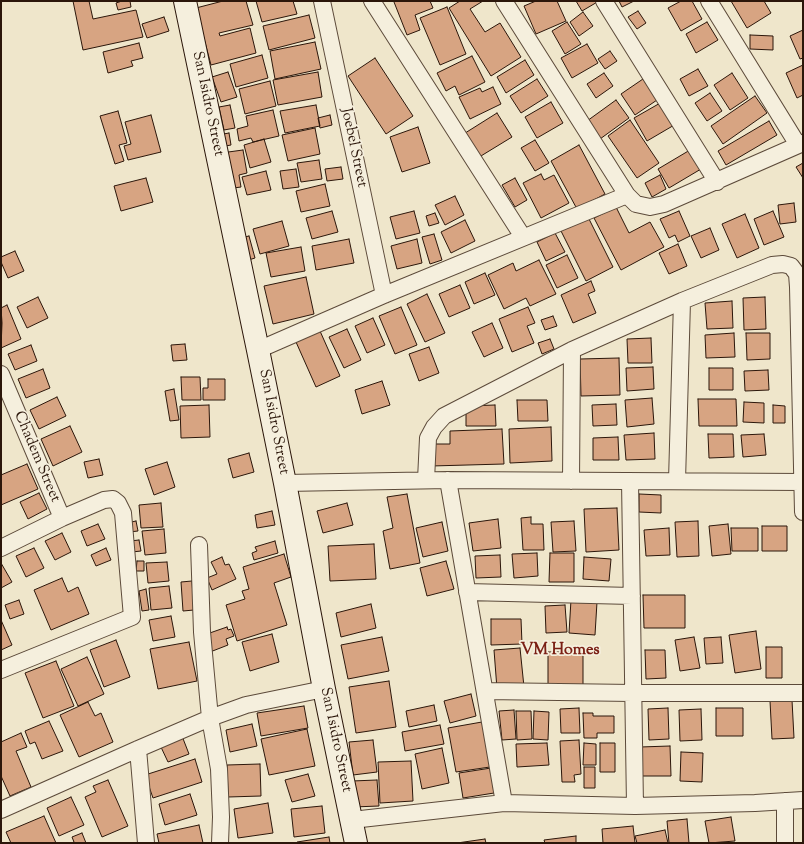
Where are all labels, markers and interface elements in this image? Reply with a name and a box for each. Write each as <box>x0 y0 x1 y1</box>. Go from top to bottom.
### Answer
street label: San Isidro Street <box>187 50 227 158</box>
street label: Joebel Street <box>336 107 370 189</box>
street label: San Isidro Street <box>254 368 292 476</box>
street label: Chadem Street <box>9 409 63 505</box>
district label: VM Homes <box>520 641 600 661</box>
street label: San Isidro Street <box>315 686 355 794</box>

